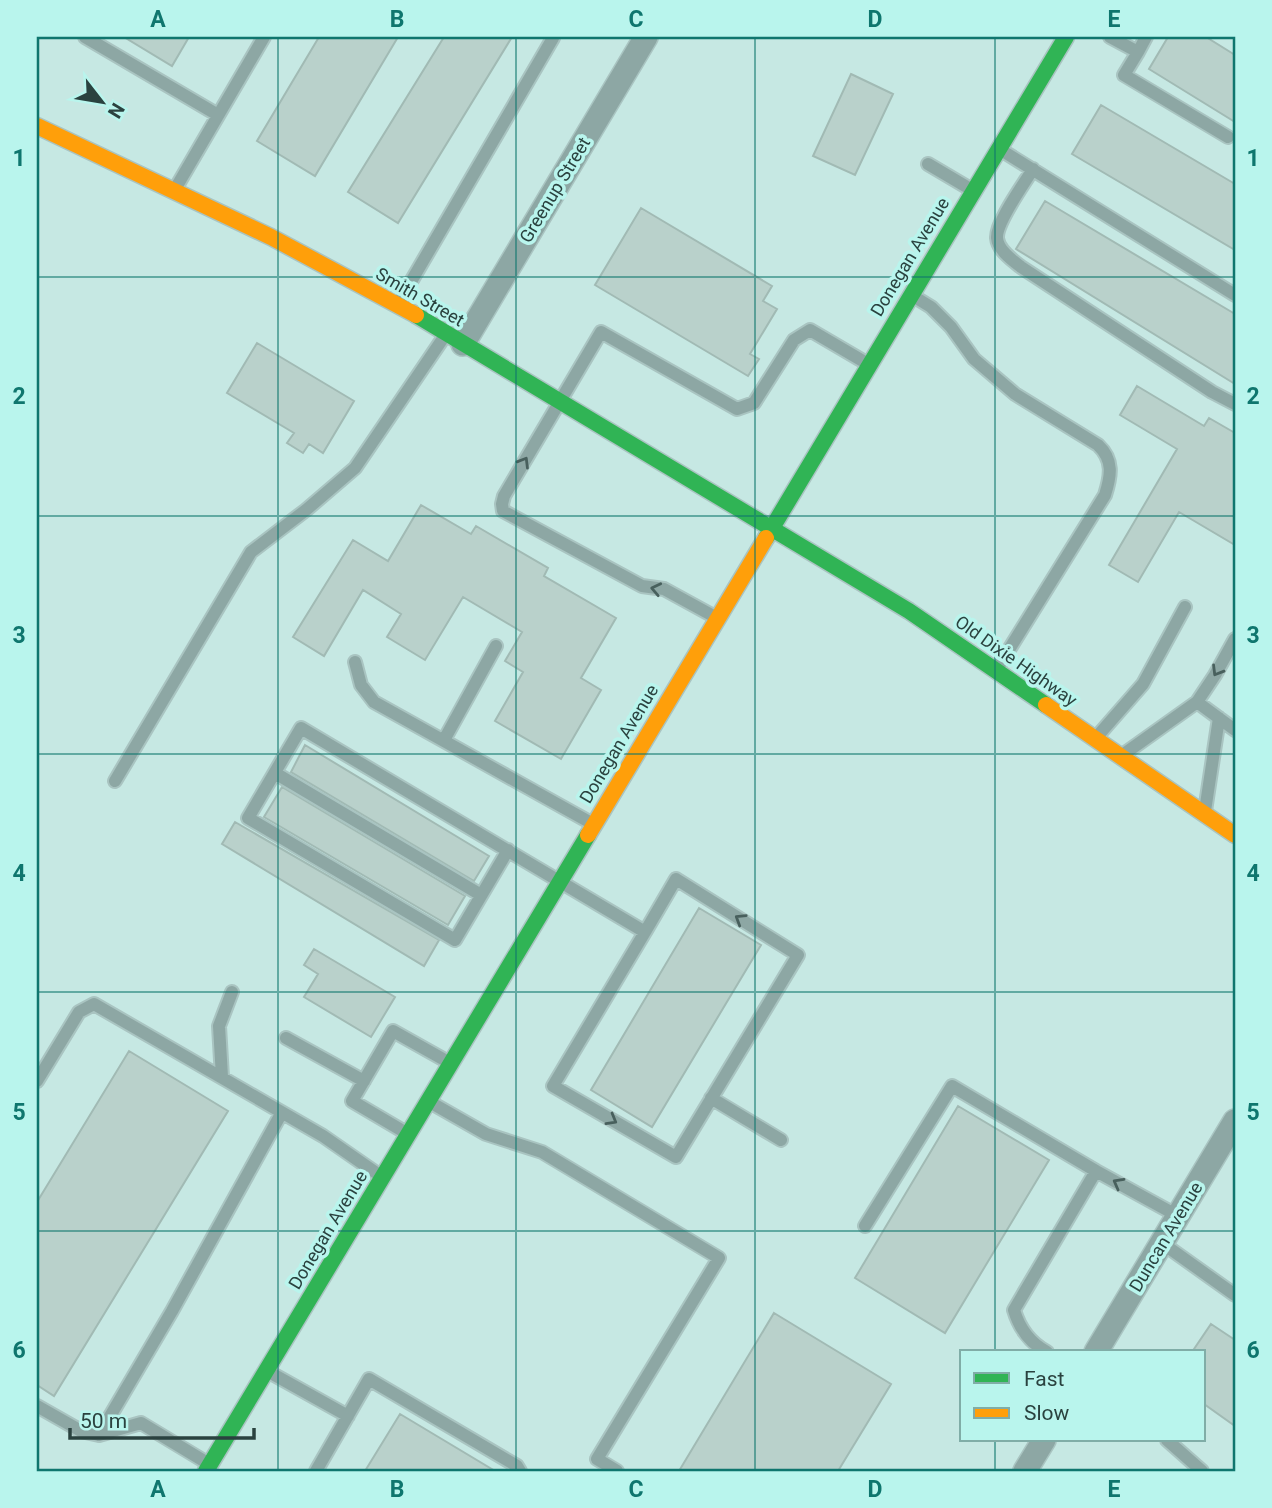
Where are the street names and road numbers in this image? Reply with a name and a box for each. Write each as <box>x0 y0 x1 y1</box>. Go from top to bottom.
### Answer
street label: Greenup Street <box>515 133 594 246</box>
street label: Donegan Avenue <box>866 194 953 320</box>
street label: Smith Street <box>372 263 468 330</box>
street label: Old Dixie Highway <box>951 611 1082 711</box>
street label: Donegan Avenue <box>575 681 662 807</box>
street label: Donegan Avenue <box>284 1167 371 1293</box>
street label: Duncan Avenue <box>1125 1178 1207 1295</box>

